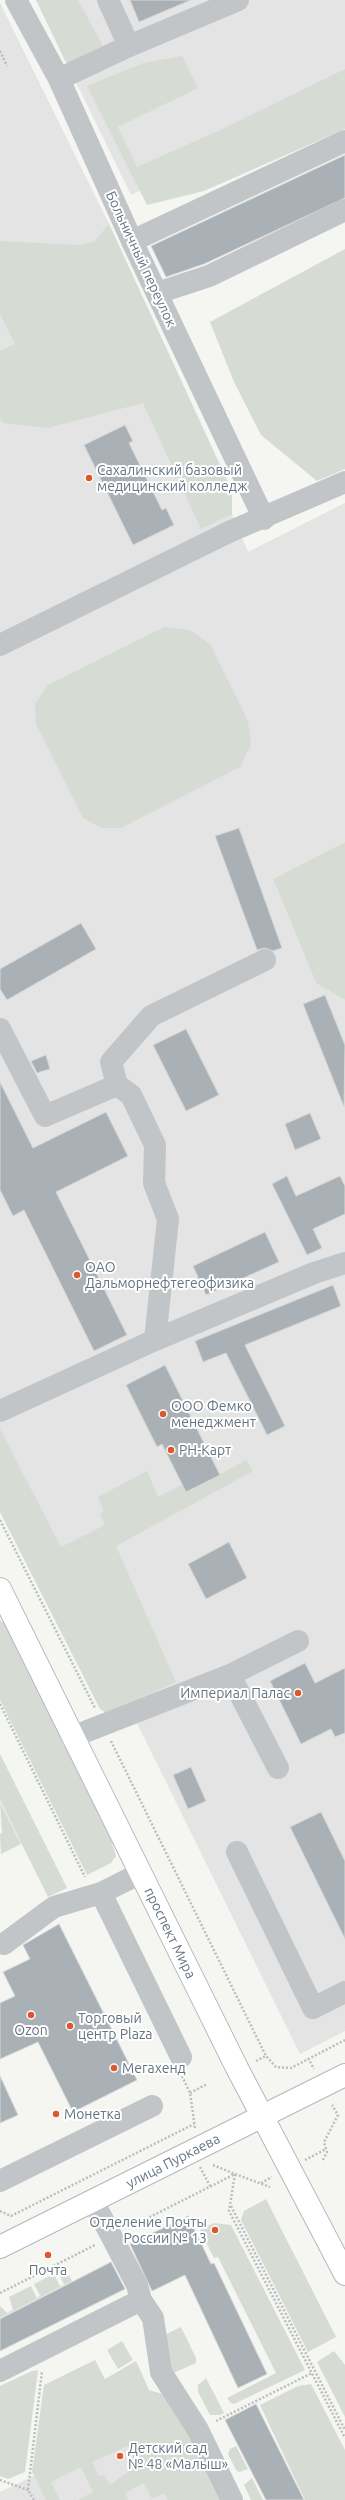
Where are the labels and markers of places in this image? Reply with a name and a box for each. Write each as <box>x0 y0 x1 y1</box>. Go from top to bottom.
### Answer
place label: Сахалинский базовый медицинский колледж <box>97 462 248 494</box>
marker: Сахалинский базовый медицинский колледж <box>84 473 94 483</box>
place label: ОАО Дальморнефтегеофизика <box>85 1259 254 1292</box>
marker: ОАО Дальморнефтегеофизика <box>72 1270 82 1280</box>
place label: ООО Фемко менеджмент <box>171 1398 256 1430</box>
marker: ООО Фемко менеджмент <box>158 1409 168 1419</box>
place label: РН-Карт <box>179 1442 231 1458</box>
marker: РН-Карт <box>166 1445 176 1455</box>
place label: Империал Палас <box>180 1685 290 1701</box>
marker: Империал Палас <box>293 1688 303 1698</box>
marker: Ozon <box>26 2010 36 2020</box>
place label: Торговый центр Plaza <box>78 2010 153 2042</box>
marker: Торговый центр Plaza <box>65 2021 75 2031</box>
place label: Ozon <box>14 2022 48 2038</box>
place label: Мегахенд <box>122 2060 186 2076</box>
marker: Мегахенд <box>109 2063 119 2073</box>
place label: Монетка <box>64 2106 121 2122</box>
marker: Монетка <box>51 2109 61 2119</box>
place label: Отделение Почты России № 13 <box>89 2214 207 2246</box>
marker: Отделение Почты России № 13 <box>210 2225 220 2235</box>
marker: Почта <box>43 2250 53 2260</box>
place label: Почта <box>29 2262 67 2278</box>
place label: Детский сад № 48 «Малыш» <box>128 2440 228 2472</box>
marker: Детский сад № 48 «Малыш» <box>115 2451 125 2461</box>

